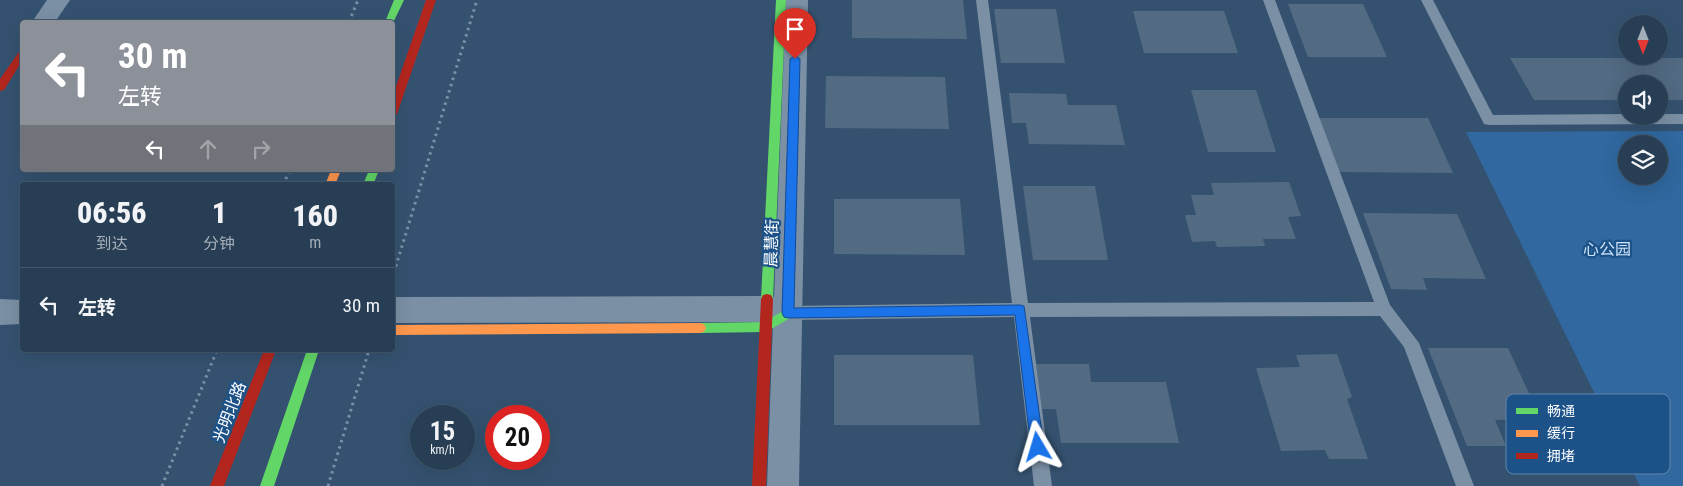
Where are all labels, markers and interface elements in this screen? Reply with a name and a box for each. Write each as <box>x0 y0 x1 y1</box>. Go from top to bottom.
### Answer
pin <box>774 8 816 59</box>
icon: arrive <box>781 15 809 43</box>
north arrow <box>1618 15 1668 65</box>
map controls <box>1618 15 1668 185</box>
text: 30 m <box>118 36 187 77</box>
icon: left <box>35 40 100 105</box>
button: sound <box>1618 75 1668 125</box>
text: 左转 <box>118 84 162 109</box>
icon: left <box>141 135 169 163</box>
icon: ahead <box>194 135 222 163</box>
icon: right <box>247 135 275 163</box>
button: layers <box>1618 135 1668 185</box>
text: 06:56 <box>77 195 146 230</box>
text: 1 <box>212 195 227 230</box>
text: 160 <box>292 198 338 233</box>
street label: 晨慧街 <box>761 219 782 267</box>
text: m <box>309 233 321 252</box>
text: 到达 <box>96 234 128 253</box>
text: 分钟 <box>203 234 235 253</box>
park label: 心公园 <box>1583 240 1631 259</box>
icon: left <box>35 291 63 319</box>
text: 30 m <box>343 294 380 317</box>
text: 左转 <box>78 296 116 319</box>
street label: 光明北路 <box>209 379 250 445</box>
legend <box>1506 394 1670 474</box>
text: 畅通 <box>1547 403 1575 419</box>
speed limit sign: 20 <box>485 405 550 470</box>
text: 15 <box>430 417 455 446</box>
position arrow <box>1011 420 1063 472</box>
text: 缓行 <box>1547 425 1575 441</box>
text: km/h <box>430 443 455 457</box>
text: 拥堵 <box>1547 448 1575 464</box>

